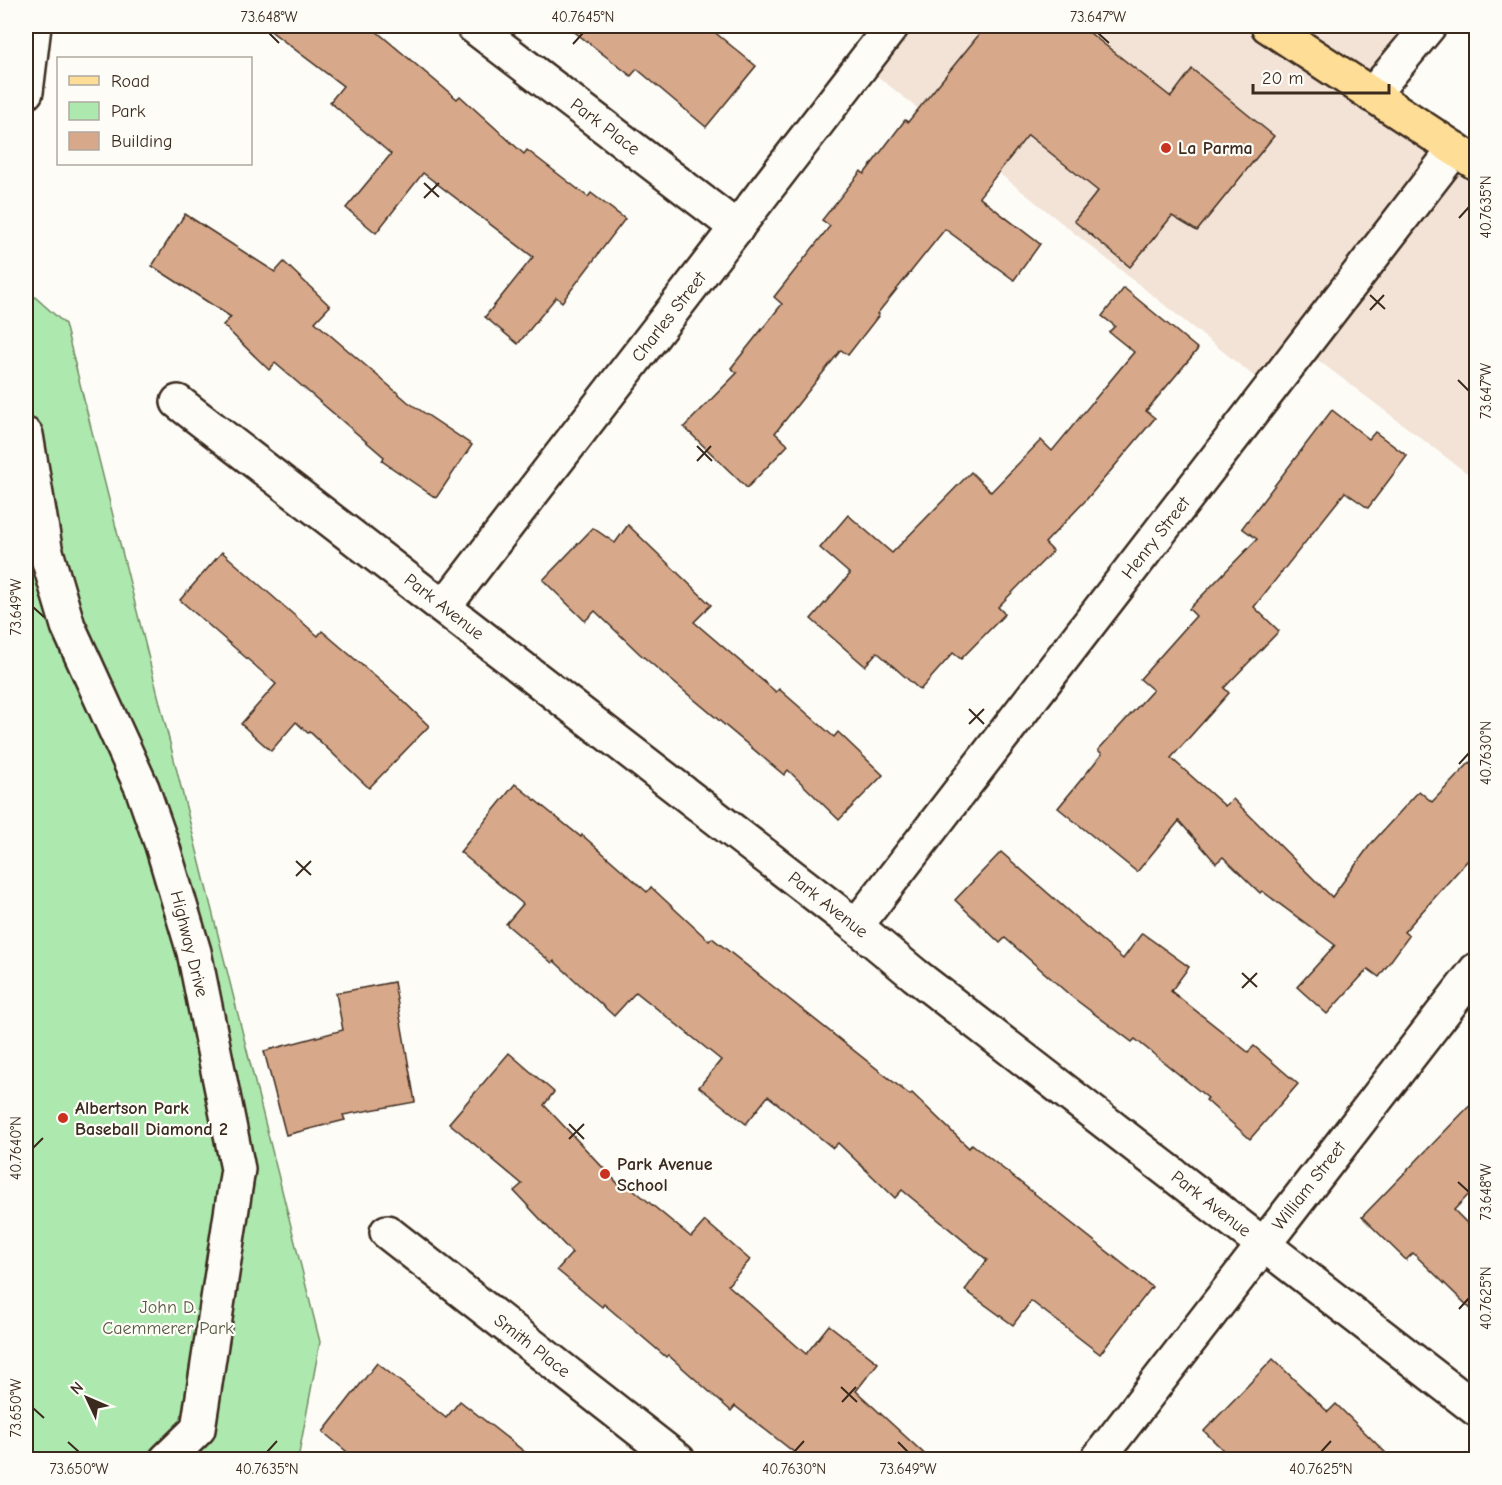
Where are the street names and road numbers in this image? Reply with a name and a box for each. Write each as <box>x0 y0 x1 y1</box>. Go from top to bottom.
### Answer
street label: Park Place <box>566 94 644 160</box>
street label: Charles Street <box>627 267 711 366</box>
street label: Henry Street <box>1117 492 1195 583</box>
street label: Park Avenue <box>400 569 488 645</box>
street label: Park Avenue <box>784 867 872 943</box>
street label: Highway Drive <box>166 889 212 999</box>
street label: William Street <box>1268 1137 1351 1235</box>
street label: Park Avenue <box>1167 1166 1255 1242</box>
street label: Smith Place <box>490 1310 574 1382</box>

